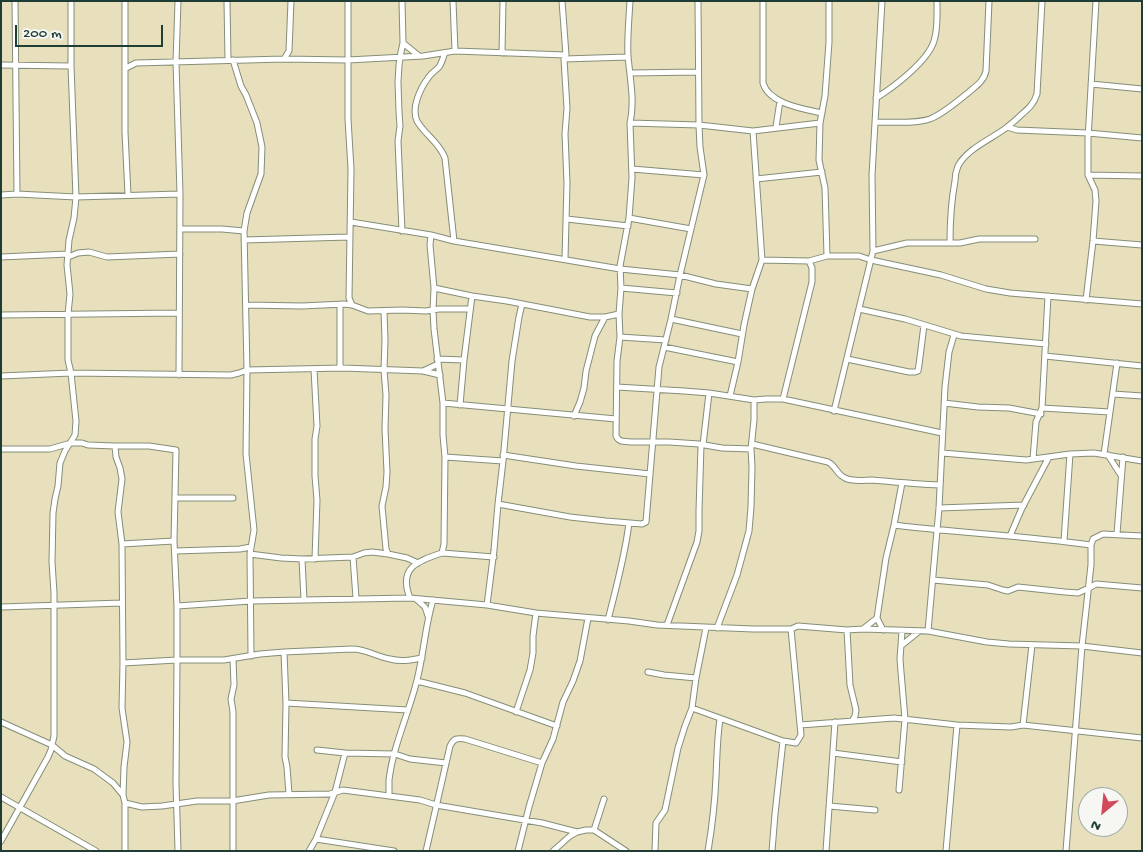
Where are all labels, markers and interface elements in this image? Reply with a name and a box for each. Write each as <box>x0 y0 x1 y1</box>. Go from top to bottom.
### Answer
scale bar <box>18 15 165 47</box>
text: 200 m <box>23 25 62 43</box>
north arrow <box>1078 787 1128 837</box>
text: N <box>1088 815 1104 834</box>

